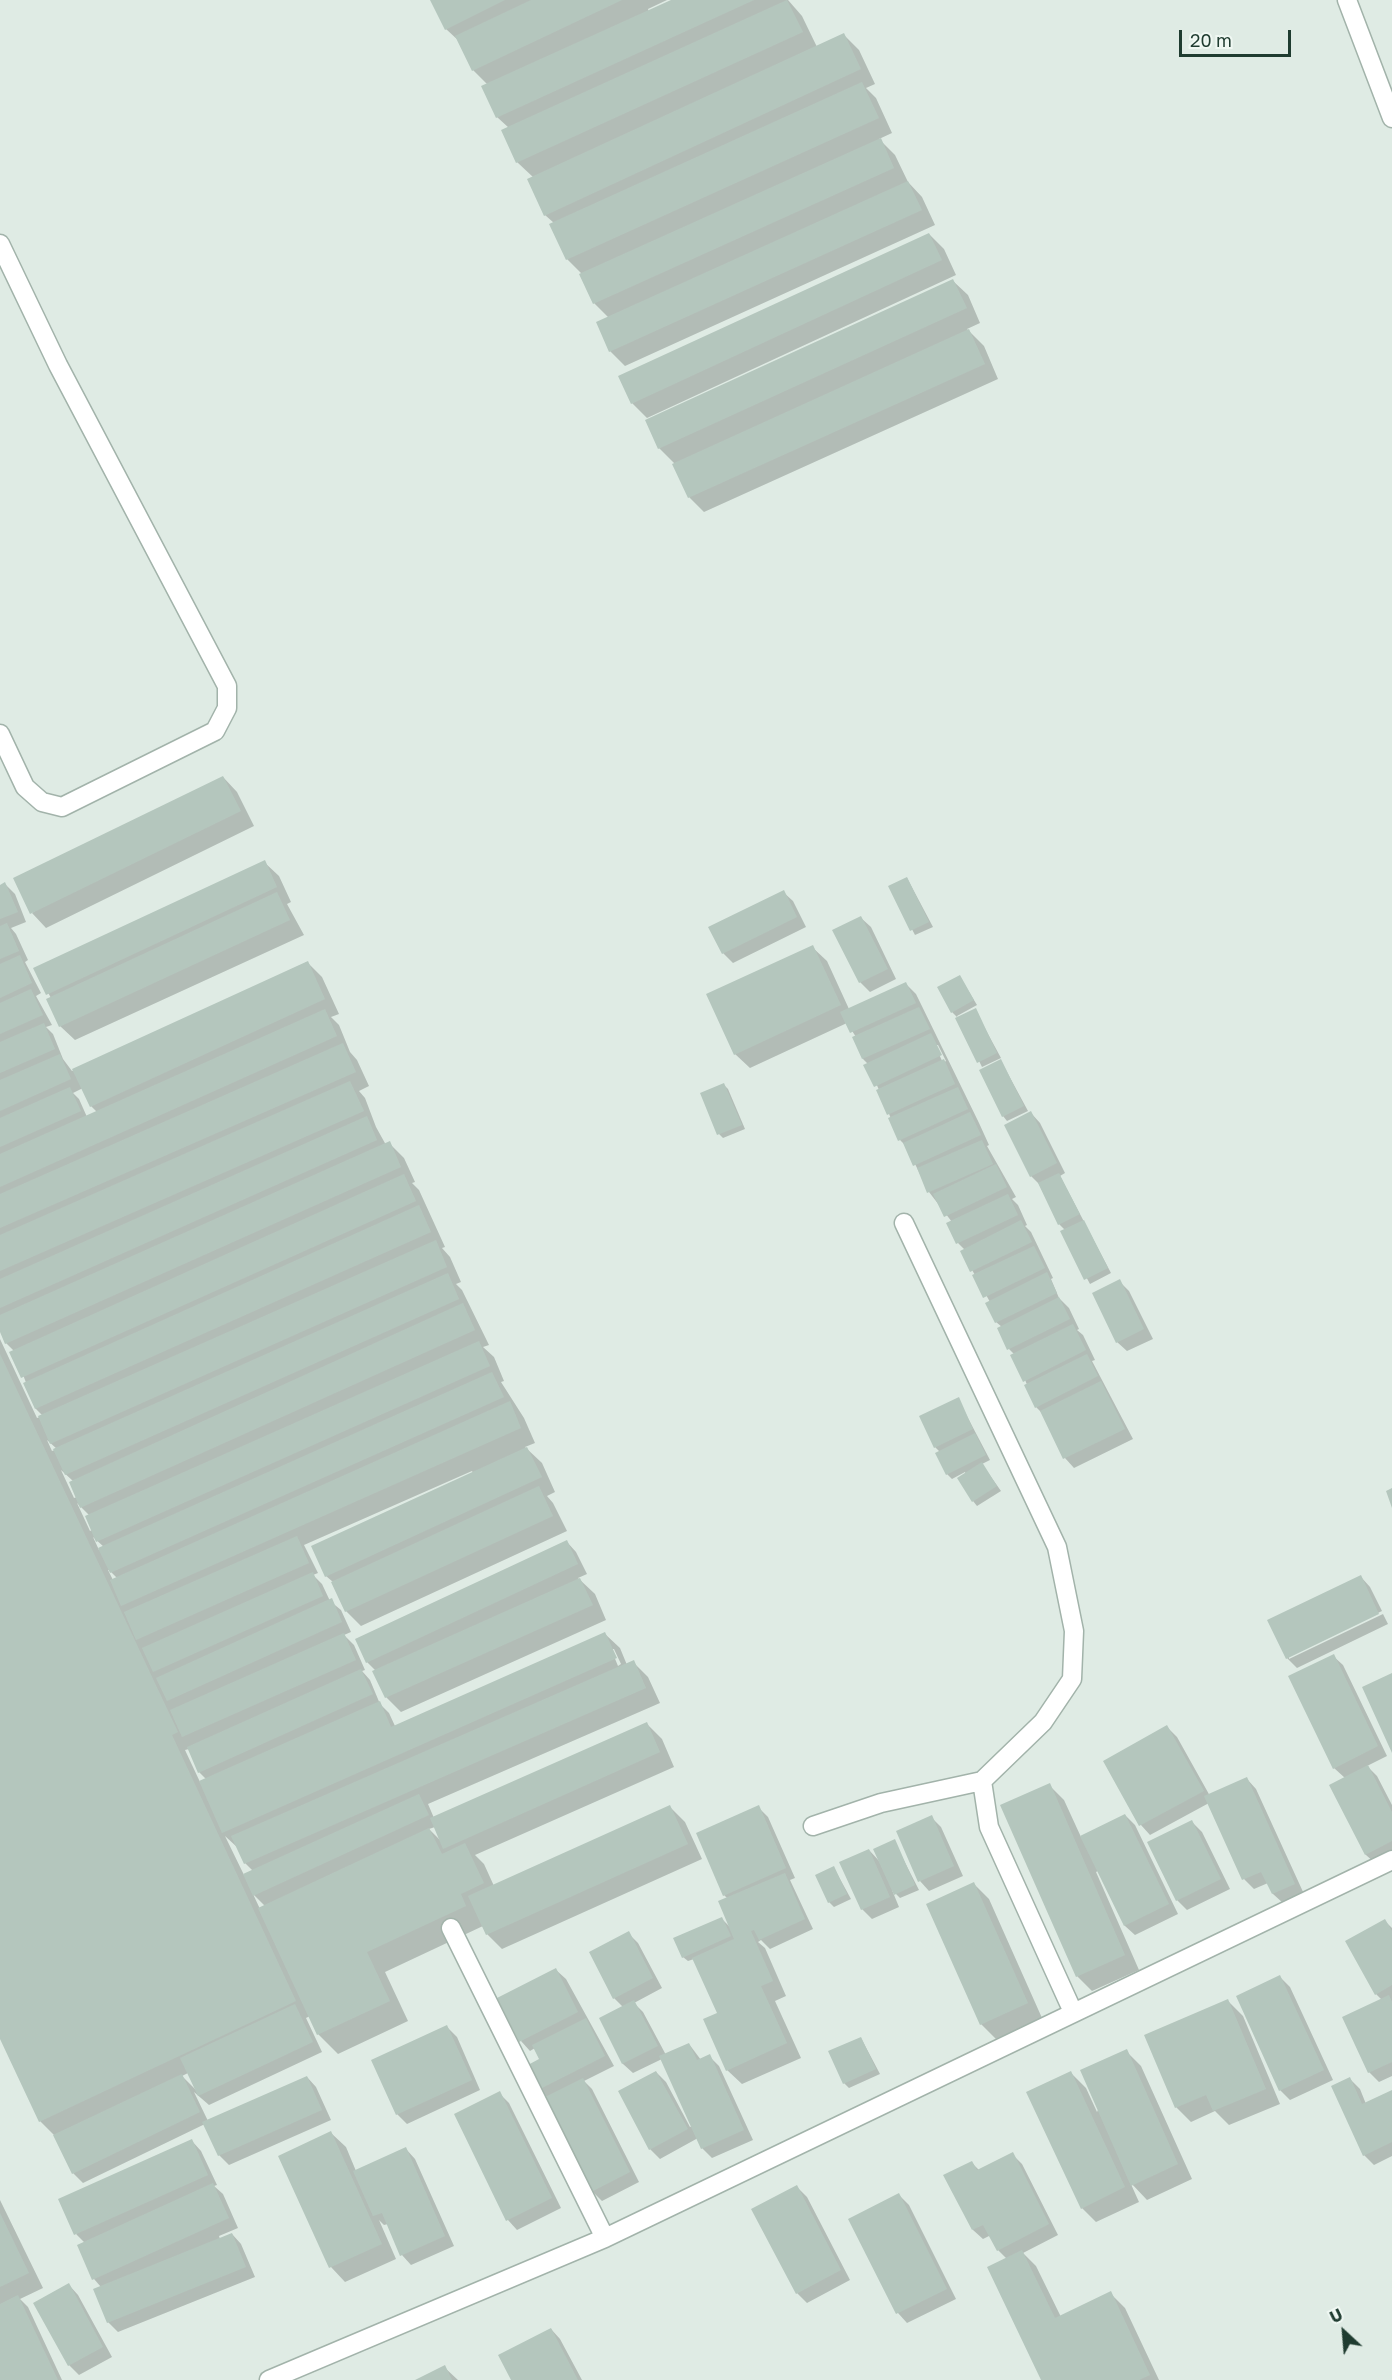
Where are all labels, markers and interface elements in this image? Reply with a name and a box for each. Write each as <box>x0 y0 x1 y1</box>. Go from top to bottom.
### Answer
scale bar <box>1182 18 1294 56</box>
text: 20 m <box>1190 29 1232 51</box>
north arrow <box>1314 2302 1374 2362</box>
text: U <box>1326 2304 1346 2327</box>

